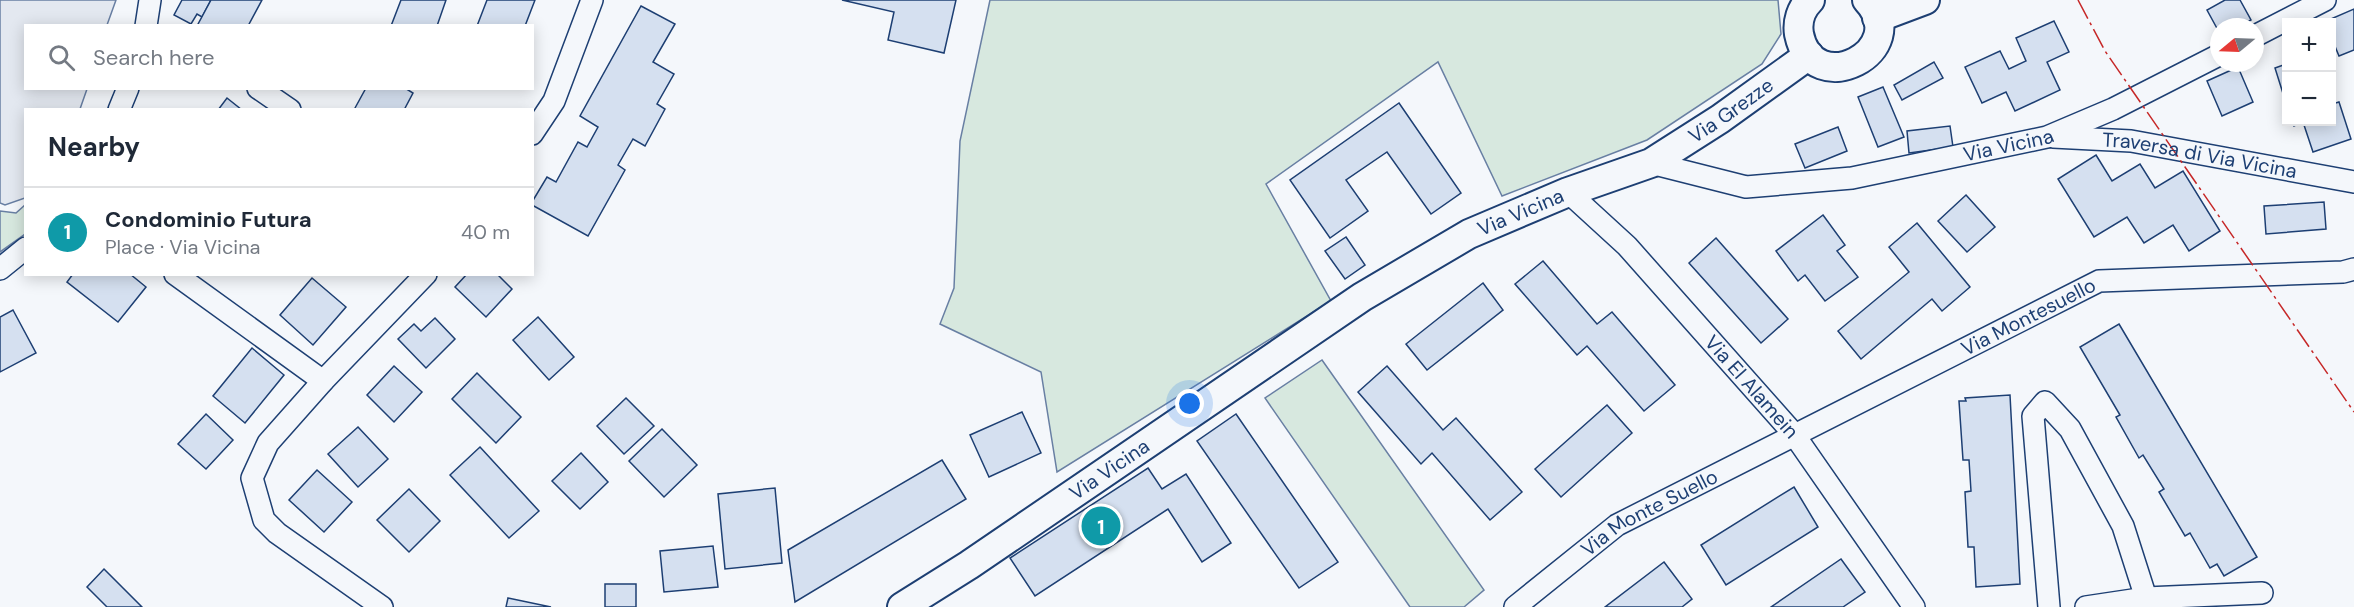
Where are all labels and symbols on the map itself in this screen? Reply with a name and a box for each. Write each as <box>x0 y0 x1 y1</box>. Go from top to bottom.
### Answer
north arrow <box>2210 18 2264 72</box>
street label: Via Grezze <box>1683 72 1778 149</box>
street label: Via Vicina <box>1961 123 2058 167</box>
street label: Traversa di Via Vicina <box>2102 127 2299 184</box>
street label: Via Vicina <box>1474 182 1568 242</box>
street label: Via Montesuello <box>1957 272 2100 362</box>
street label: Via El Alamein <box>1699 329 1805 444</box>
your location <box>1175 389 1204 418</box>
street label: Via Vicina <box>1064 433 1154 506</box>
street label: Via Monte Suello <box>1575 463 1722 562</box>
pin: 1 <box>1082 504 1120 548</box>

